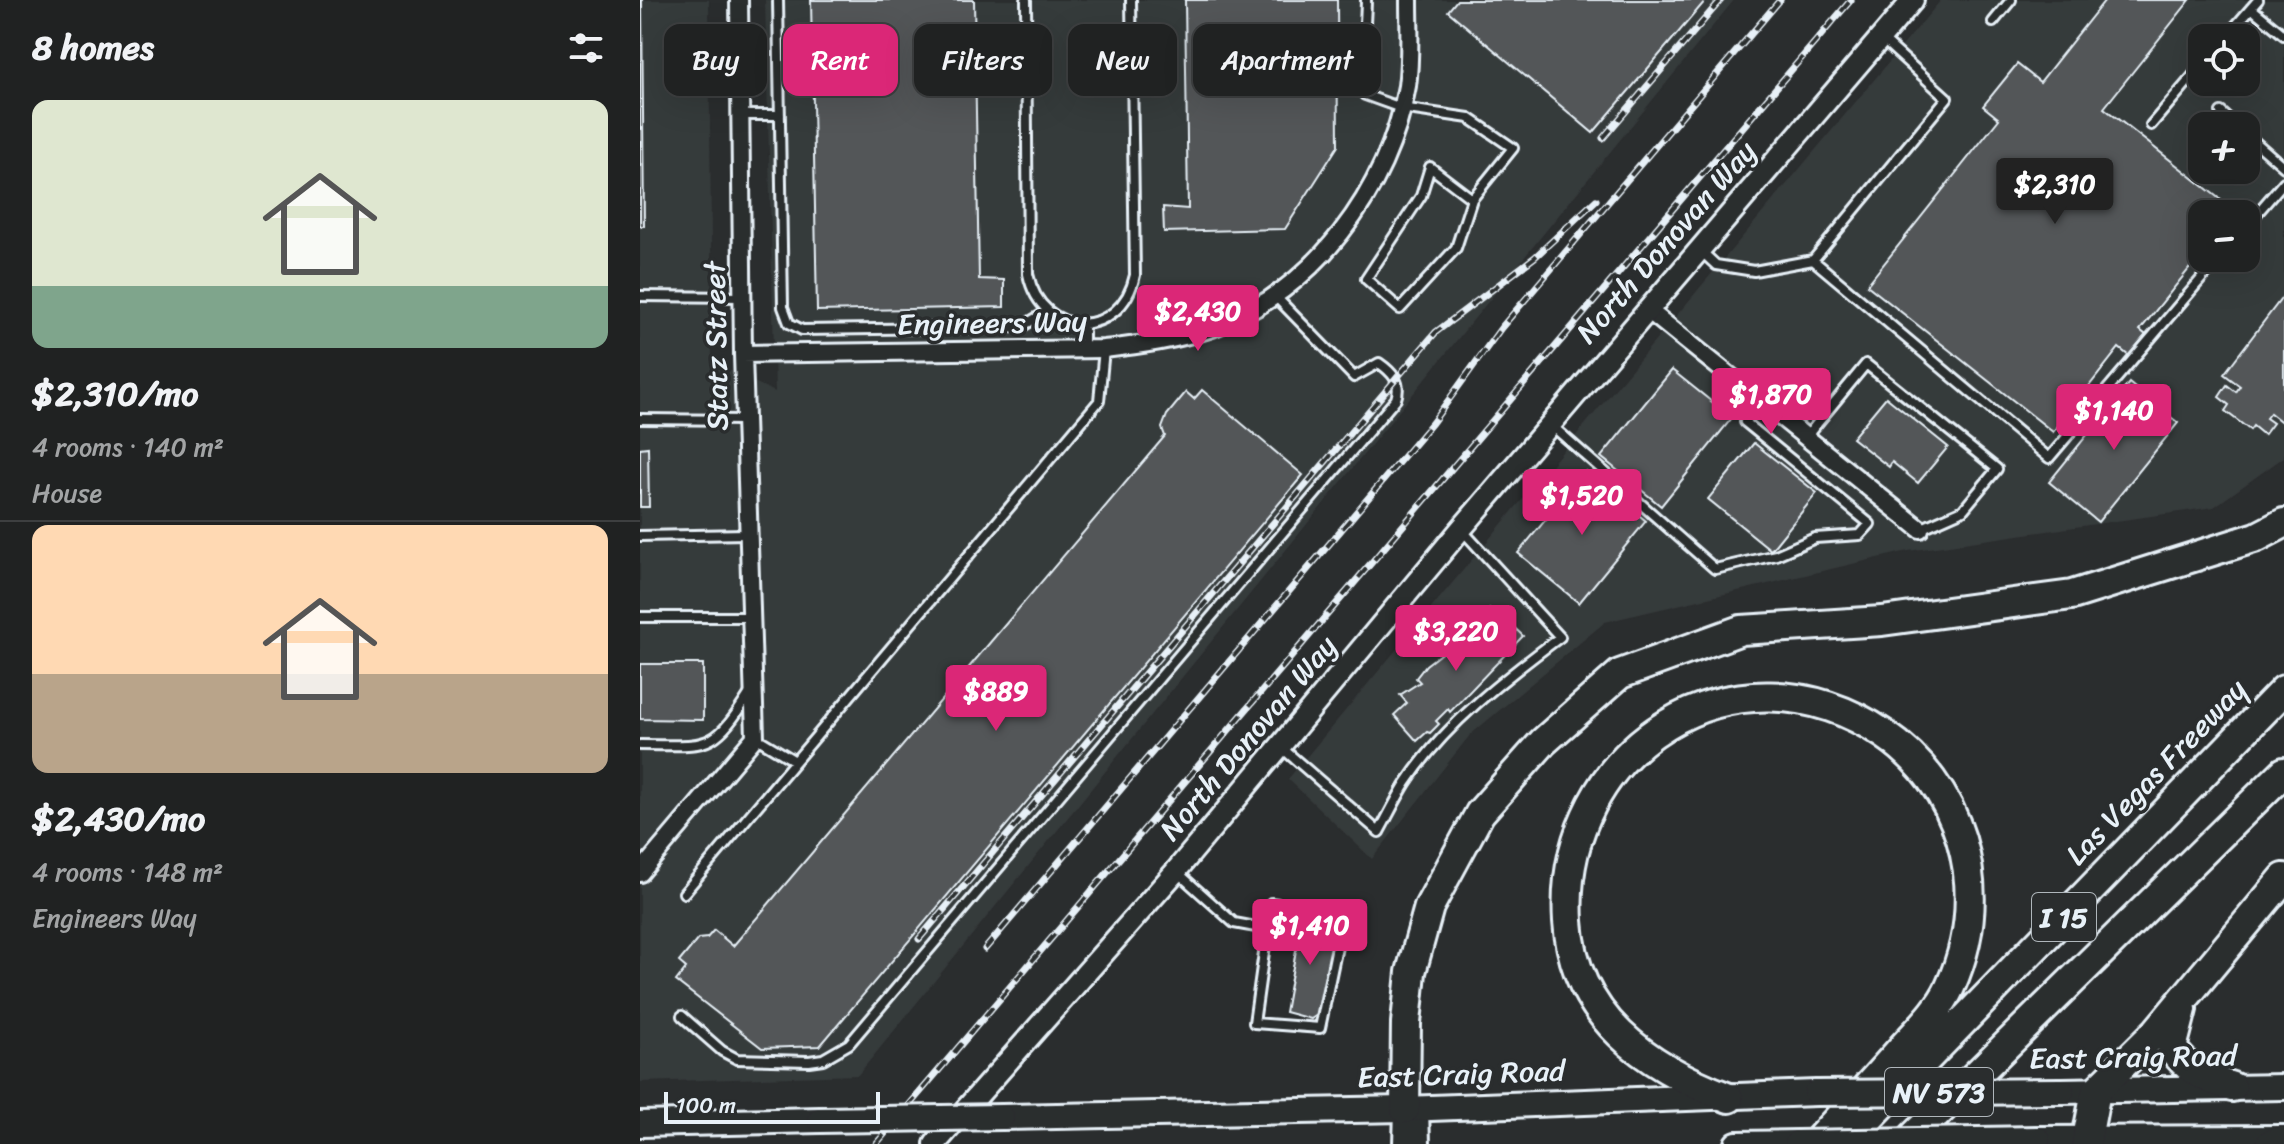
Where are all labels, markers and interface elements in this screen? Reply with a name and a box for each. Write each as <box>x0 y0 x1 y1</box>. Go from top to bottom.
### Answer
text: 8 homes <box>32 18 154 78</box>
chip: Buy <box>664 24 767 96</box>
chip: Rent <box>783 24 898 96</box>
chip: Filters <box>914 24 1052 96</box>
chip: New <box>1068 24 1177 96</box>
chip: Apartment <box>1193 24 1381 96</box>
map controls <box>2188 24 2260 272</box>
button: locate <box>2188 24 2260 96</box>
icon: filters <box>564 26 608 70</box>
button: + <box>2188 112 2260 184</box>
street label: North Donovan Way <box>1562 127 1771 356</box>
icon: home <box>248 152 392 296</box>
pin: $2,310 <box>1990 158 2120 226</box>
text: $2,310 <box>2014 161 2096 207</box>
button: − <box>2188 200 2260 272</box>
street label: Statz Street <box>687 259 744 431</box>
pin: $2,430 <box>1133 285 1263 353</box>
text: $2,430 <box>1155 288 1241 334</box>
street label: Engineers Way <box>897 294 1088 352</box>
text: $2,310/mo <box>32 364 199 424</box>
pin: $1,870 <box>1706 368 1836 436</box>
text: $1,870 <box>1730 371 1812 417</box>
pin: $1,140 <box>2049 384 2179 452</box>
text: $1,140 <box>2074 387 2154 433</box>
text: 4 rooms · 140 m² <box>32 424 224 470</box>
pin: $1,520 <box>1517 469 1647 537</box>
text: House <box>32 470 102 516</box>
text: $1,520 <box>1541 472 1623 518</box>
icon: home <box>248 577 392 721</box>
pin: $3,220 <box>1391 605 1521 673</box>
text: $3,220 <box>1413 608 1499 654</box>
street label: North Donovan Way <box>1145 622 1351 853</box>
pin: $889 <box>949 665 1043 733</box>
street label: Las Vegas Freeway <box>2052 665 2261 879</box>
text: $889 <box>964 668 1028 714</box>
text: $2,430/mo <box>32 789 205 849</box>
text: 4 rooms · 148 m² <box>32 849 223 895</box>
road number: I 15 <box>2032 893 2096 941</box>
text: Engineers Way <box>32 895 197 941</box>
pin: $1,410 <box>1245 899 1375 967</box>
text: $1,410 <box>1270 902 1350 948</box>
street label: East Craig Road <box>2029 1028 2240 1086</box>
street label: East Craig Road <box>1356 1043 1568 1105</box>
road number: NV 573 <box>1885 1068 1993 1116</box>
text: 100 m <box>676 1086 736 1125</box>
scale bar <box>664 1088 880 1124</box>

